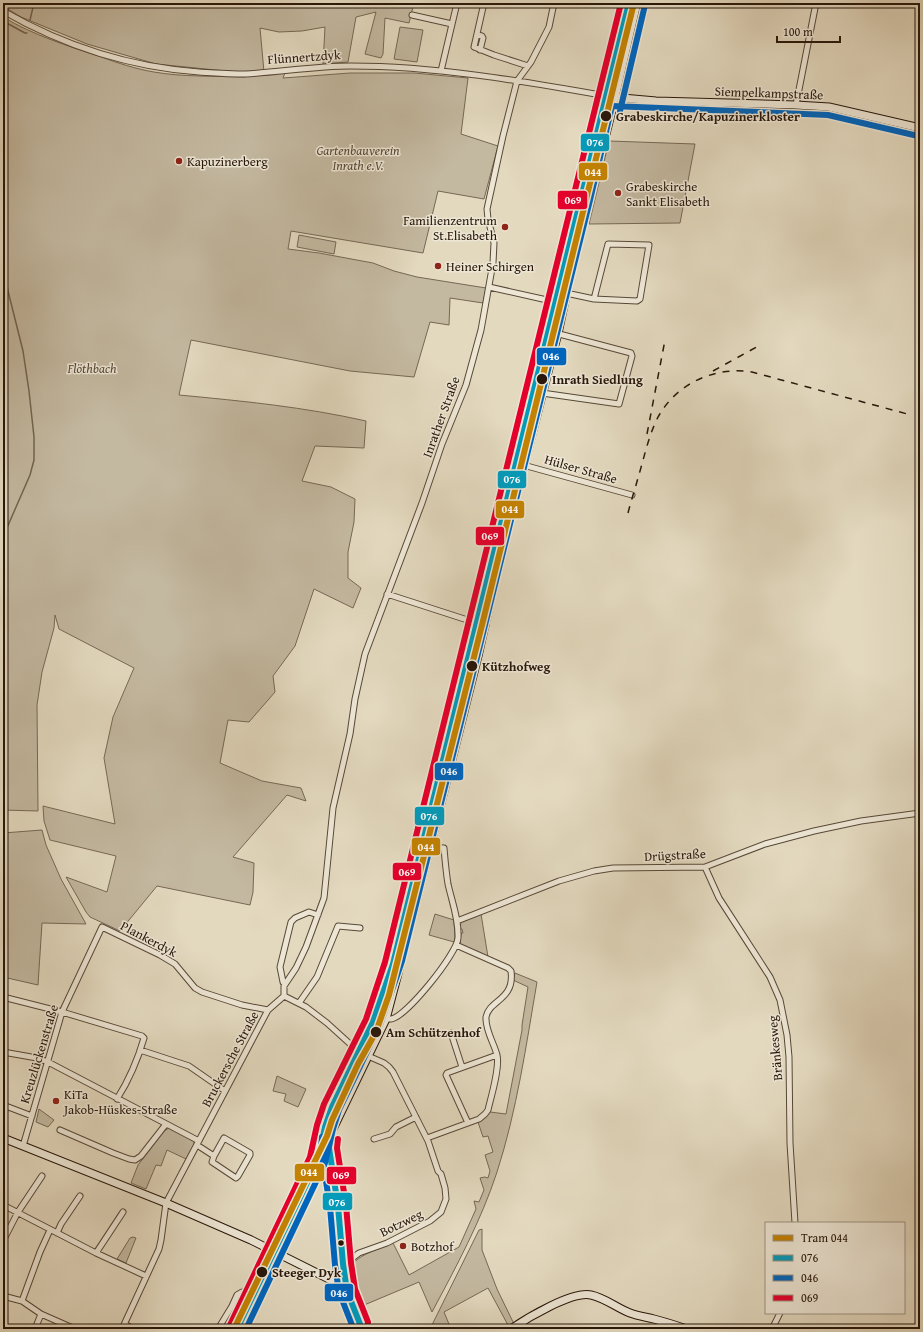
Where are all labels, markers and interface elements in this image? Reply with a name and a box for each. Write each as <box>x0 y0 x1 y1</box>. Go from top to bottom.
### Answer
scale bar <box>777 18 840 44</box>
text: 100 m <box>783 23 813 40</box>
street label: Flünnertzdyk <box>267 45 342 69</box>
street label: Siempelkampstraße <box>714 82 824 104</box>
place label: Grabeskirche/Kapuzinerkloster <box>616 107 800 126</box>
marker: Grabeskirche/Kapuzinerkloster <box>599 109 613 123</box>
line badge: 076 <box>580 133 610 152</box>
text: 076 <box>586 134 604 150</box>
park label: Gartenbauverein Inrath e.V. <box>316 141 400 175</box>
place label: Kapuzinerberg <box>187 152 268 171</box>
marker: Kapuzinerberg <box>174 156 184 166</box>
line badge: 044 <box>578 162 608 181</box>
text: 044 <box>584 164 602 180</box>
place label: Grabeskirche Sankt Elisabeth <box>626 177 710 211</box>
marker: Grabeskirche Sankt Elisabeth <box>613 188 623 198</box>
line badge: 069 <box>557 190 588 210</box>
text: 069 <box>564 192 582 208</box>
place label: Familienzentrum St.Elisabeth <box>403 211 498 245</box>
marker: Familienzentrum St.Elisabeth <box>500 222 510 232</box>
place label: Heiner Schirgen <box>446 257 535 276</box>
marker: Heiner Schirgen <box>433 261 443 271</box>
line badge: 046 <box>536 347 567 366</box>
text: 046 <box>542 348 560 364</box>
park label: Flöthbach <box>66 359 117 378</box>
place label: Inrath Siedlung <box>552 370 643 389</box>
marker: Inrath Siedlung <box>535 372 549 386</box>
street label: Inrather Straße <box>418 374 464 460</box>
street label: Hülser Straße <box>542 450 620 488</box>
line badge: 076 <box>497 470 527 489</box>
text: 076 <box>503 471 521 487</box>
line badge: 044 <box>495 500 525 519</box>
text: 044 <box>501 501 519 517</box>
line badge: 069 <box>475 526 505 546</box>
text: 069 <box>481 528 499 544</box>
place label: Kützhofweg <box>482 657 550 676</box>
marker: Kützhofweg <box>465 659 479 673</box>
line badge: 046 <box>434 762 464 781</box>
text: 046 <box>440 763 458 779</box>
line badge: 076 <box>414 806 445 826</box>
text: 076 <box>420 808 438 824</box>
line badge: 044 <box>411 837 441 856</box>
text: 044 <box>417 839 435 855</box>
street label: Drügstraße <box>644 844 706 866</box>
line badge: 069 <box>392 862 422 881</box>
text: 069 <box>398 864 416 880</box>
street label: Plankerdyk <box>117 916 181 962</box>
street label: Kreuzlückenstraße <box>15 1002 63 1106</box>
street label: Bruckersche Straße <box>197 1008 263 1110</box>
street label: Bränkesweg <box>763 1014 787 1081</box>
place label: Am Schützenhof <box>386 1023 482 1042</box>
marker: Am Schützenhof <box>369 1025 383 1039</box>
place label: KiTa Jakob-Hüskes-Straße <box>62 1085 177 1119</box>
marker: KiTa Jakob-Hüskes-Straße <box>51 1096 61 1106</box>
line badge: 044 <box>294 1163 325 1182</box>
text: 044 <box>300 1164 318 1180</box>
line badge: 069 <box>326 1166 357 1185</box>
text: 069 <box>332 1167 350 1183</box>
line badge: 076 <box>322 1192 353 1211</box>
text: 076 <box>328 1194 346 1210</box>
street label: Botzweg <box>376 1204 426 1242</box>
legend <box>765 1222 905 1314</box>
text: Tram 044 <box>801 1229 848 1246</box>
place label: Botzhof <box>411 1237 455 1256</box>
unlabelled marker <box>336 1238 346 1248</box>
marker: Botzhof <box>398 1241 408 1251</box>
text: 076 <box>801 1249 819 1266</box>
place label: Steeger Dyk <box>272 1263 342 1282</box>
marker: Steeger Dyk <box>255 1265 269 1279</box>
text: 046 <box>801 1269 819 1286</box>
line badge: 046 <box>324 1283 354 1302</box>
text: 046 <box>330 1285 348 1301</box>
text: 069 <box>801 1289 819 1306</box>

